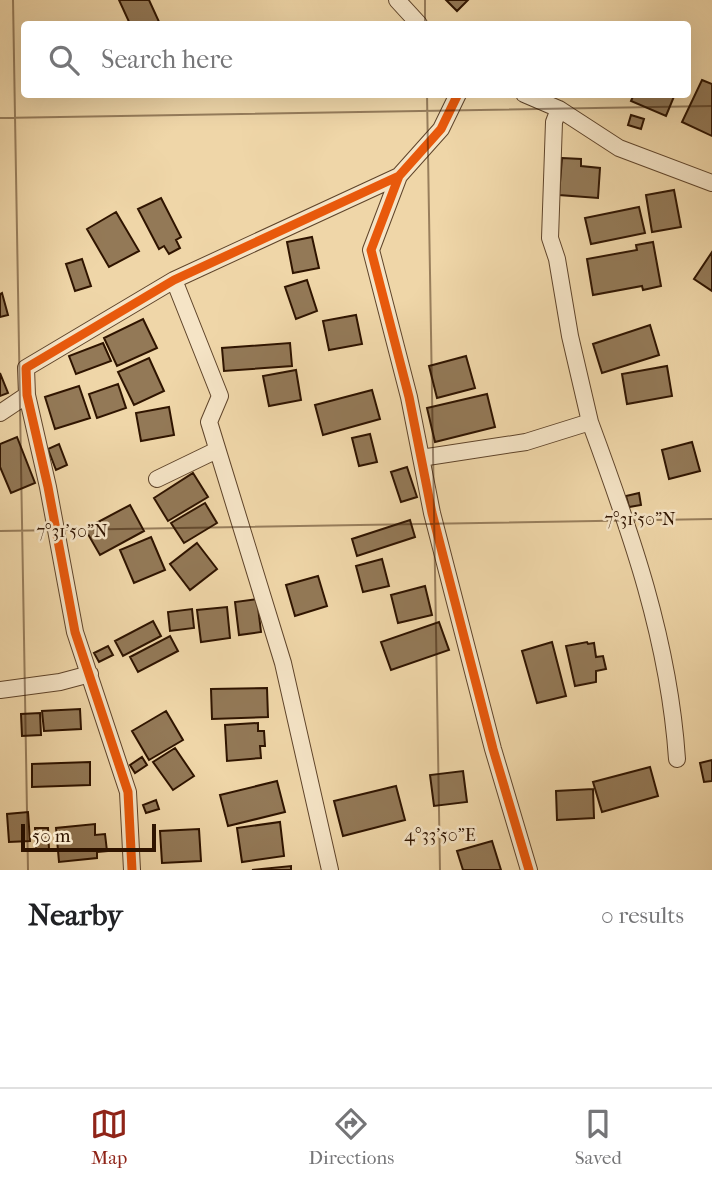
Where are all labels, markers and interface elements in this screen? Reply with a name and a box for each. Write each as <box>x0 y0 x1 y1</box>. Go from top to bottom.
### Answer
search box <box>21 21 691 98</box>
icon: search <box>45 41 83 79</box>
text: Search here <box>101 44 233 75</box>
text: 7°31'50"N <box>604 509 676 530</box>
text: 7°31'50"N <box>36 521 108 542</box>
scale bar <box>21 821 156 853</box>
text: 50 m <box>32 825 71 847</box>
text: 4°33'50"E <box>404 825 476 846</box>
text: Nearby <box>28 898 123 933</box>
text: 0 results <box>601 902 684 929</box>
tab: Map <box>90 1105 128 1169</box>
tab: Directions <box>309 1105 394 1169</box>
tab: Saved <box>575 1105 622 1169</box>

